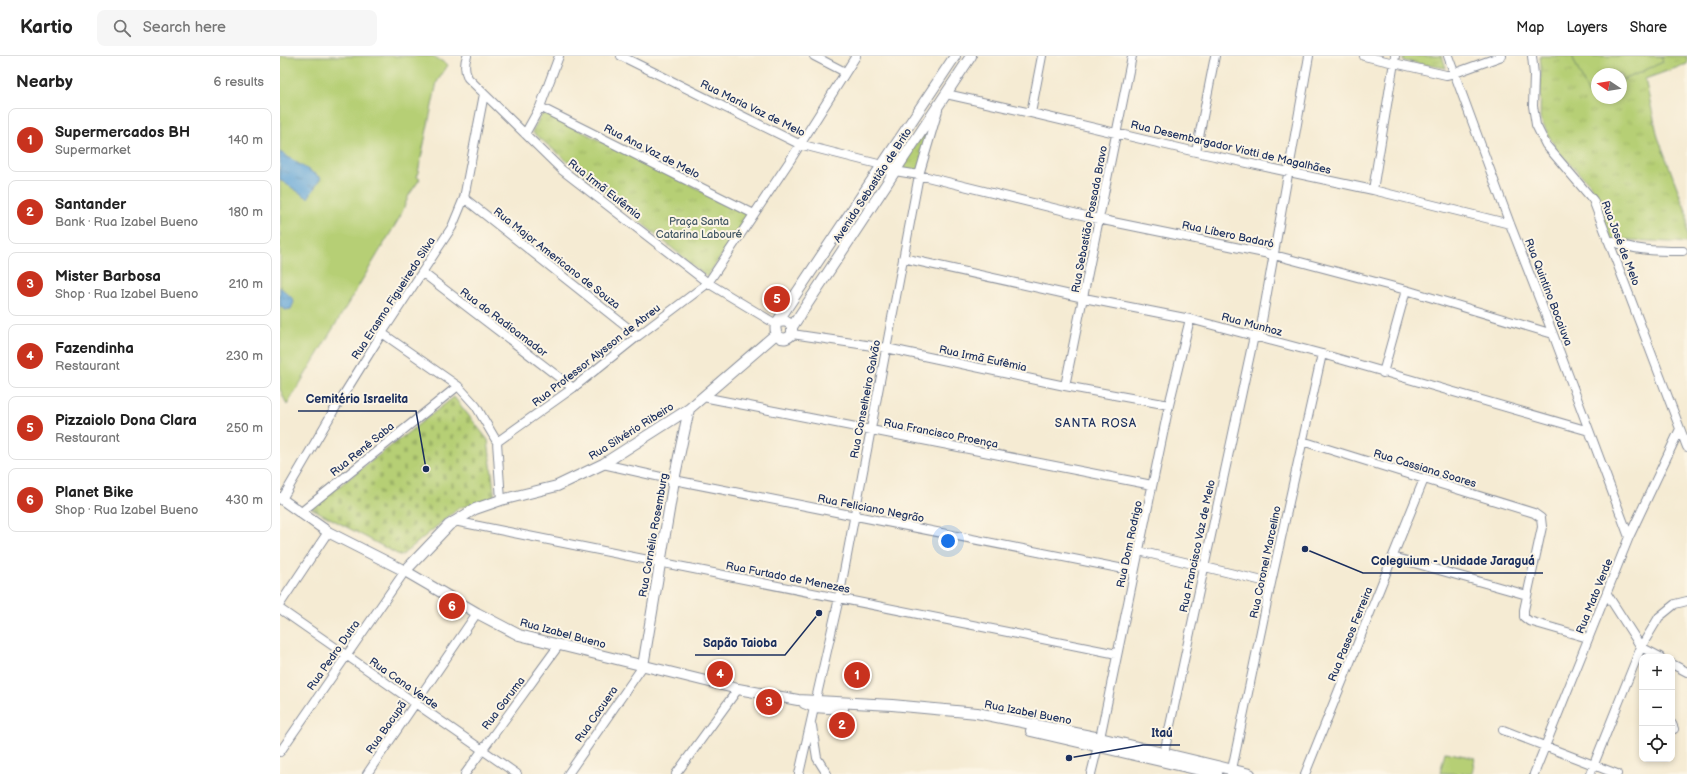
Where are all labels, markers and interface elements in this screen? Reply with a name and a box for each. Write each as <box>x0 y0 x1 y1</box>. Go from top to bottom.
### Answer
search box <box>97 10 377 46</box>
text: Kartio <box>20 16 73 39</box>
icon: search <box>111 17 133 39</box>
text: Search here <box>143 18 226 37</box>
text: Map <box>1516 19 1544 36</box>
text: Layers <box>1566 19 1608 36</box>
text: Share <box>1630 19 1667 36</box>
north arrow <box>1591 68 1627 104</box>
text: Nearby <box>16 72 73 92</box>
text: 6 results <box>214 74 264 90</box>
street label: Rua Maria Vaz de Melo <box>698 77 807 140</box>
street label: Rua Desembargador Viotti de Magalhães <box>1129 118 1333 177</box>
street label: Rua Ana Vaz de Melo <box>602 122 702 181</box>
text: Supermercados BH <box>55 123 190 142</box>
street label: Avenida Sebastião de Brito <box>831 126 914 245</box>
text: 1 <box>27 132 33 148</box>
text: 140 m <box>228 132 263 148</box>
text: Supermarket <box>55 142 131 158</box>
street label: Rua Sebastião Possada Bravo <box>1069 144 1110 294</box>
street label: Rua Irmã Eufêmia <box>565 157 644 222</box>
text: Santander <box>55 195 126 214</box>
street label: Rua José de Melo <box>1598 199 1643 287</box>
text: 2 <box>26 204 34 220</box>
text: 180 m <box>228 204 263 220</box>
street label: Rua Major Americano de Souza <box>491 205 623 312</box>
text: Bank · Rua Izabel Bueno <box>55 214 198 230</box>
park label: Praça Santa Catarina Labouré <box>656 215 743 241</box>
street label: Rua Líbero Badaró <box>1181 218 1275 251</box>
street label: Rua Erasmo Figueiredo Silva <box>349 235 438 362</box>
street label: Rua Quintino Bocaiuva <box>1522 237 1575 348</box>
text: Mister Barbosa <box>55 267 161 286</box>
text: 3 <box>26 276 34 292</box>
text: 210 m <box>229 276 263 292</box>
pin: 5 <box>764 284 790 314</box>
street label: Rua do Radioamador <box>457 285 551 360</box>
text: Shop · Rua Izabel Bueno <box>55 286 198 302</box>
street label: Rua Professor Alysson de Abreu <box>530 301 663 409</box>
street label: Rua Munhoz <box>1220 310 1284 339</box>
text: Fazendinha <box>55 339 134 358</box>
street label: Rua Conselheiro Galvão <box>848 339 883 460</box>
street label: Rua Irmã Eufêmia <box>938 343 1028 374</box>
text: 4 <box>26 348 34 364</box>
text: 230 m <box>226 348 263 364</box>
text: Restaurant <box>55 358 120 374</box>
callout: Cemitério Israelita <box>298 387 416 411</box>
text: Cemitério Israelita <box>306 392 408 407</box>
street label: Rua Silvério Ribeiro <box>586 400 676 463</box>
text: Pizzaiolo Dona Clara <box>55 411 197 430</box>
street label: Rua Francisco Proença <box>882 416 999 451</box>
district label: SANTA ROSA <box>1055 416 1137 431</box>
text: 5 <box>26 420 34 436</box>
text: 250 m <box>226 420 263 436</box>
street label: Rua Renê Saba <box>328 420 397 479</box>
text: Restaurant <box>55 430 120 446</box>
street label: Rua Cassiana Soares <box>1372 447 1478 490</box>
street label: Rua Cornélio Rosemburg <box>636 472 671 598</box>
street label: Rua Francisco Vaz de Melo <box>1177 479 1218 614</box>
text: Planet Bike <box>55 483 133 502</box>
text: 6 <box>26 492 34 508</box>
text: 430 m <box>225 492 263 508</box>
street label: Rua Feliciano Negrão <box>816 492 925 525</box>
street label: Rua Dom Rodrigo <box>1114 499 1145 589</box>
text: Shop · Rua Izabel Bueno <box>55 502 198 518</box>
street label: Rua Coronel Marcelino <box>1247 505 1284 620</box>
your location <box>938 531 958 551</box>
callout: Coleguium - Unidade Jaraguá <box>1363 549 1543 573</box>
text: Coleguium - Unidade Jaraguá <box>1371 554 1535 569</box>
street label: Rua Mato Verde <box>1573 556 1616 636</box>
street label: Rua Furtado de Menezes <box>725 559 852 596</box>
street label: Rua Passos Ferreira <box>1326 585 1375 683</box>
pin: 6 <box>439 591 465 621</box>
street label: Rua Izabel Bueno <box>518 616 607 651</box>
street label: Rua Pedro Dutra <box>304 618 363 693</box>
callout: Sapão Taioba <box>695 631 785 655</box>
text: Sapão Taioba <box>703 636 777 651</box>
map controls <box>1639 654 1675 762</box>
button: + <box>1639 654 1675 690</box>
street label: Rua Cana Verde <box>367 655 441 712</box>
pin: 4 <box>707 659 733 689</box>
pin: 1 <box>844 660 870 690</box>
street label: Rua Garuma <box>479 674 528 732</box>
street label: Rua Cacuera <box>572 684 621 745</box>
pin: 3 <box>756 687 782 717</box>
button: − <box>1639 690 1675 726</box>
street label: Rua Bacupã <box>363 698 409 756</box>
street label: Rua Izabel Bueno <box>983 698 1073 727</box>
pin: 2 <box>829 710 855 740</box>
callout: Itaú <box>1143 721 1180 745</box>
text: Itaú <box>1151 726 1173 741</box>
button: locate <box>1639 726 1675 762</box>

